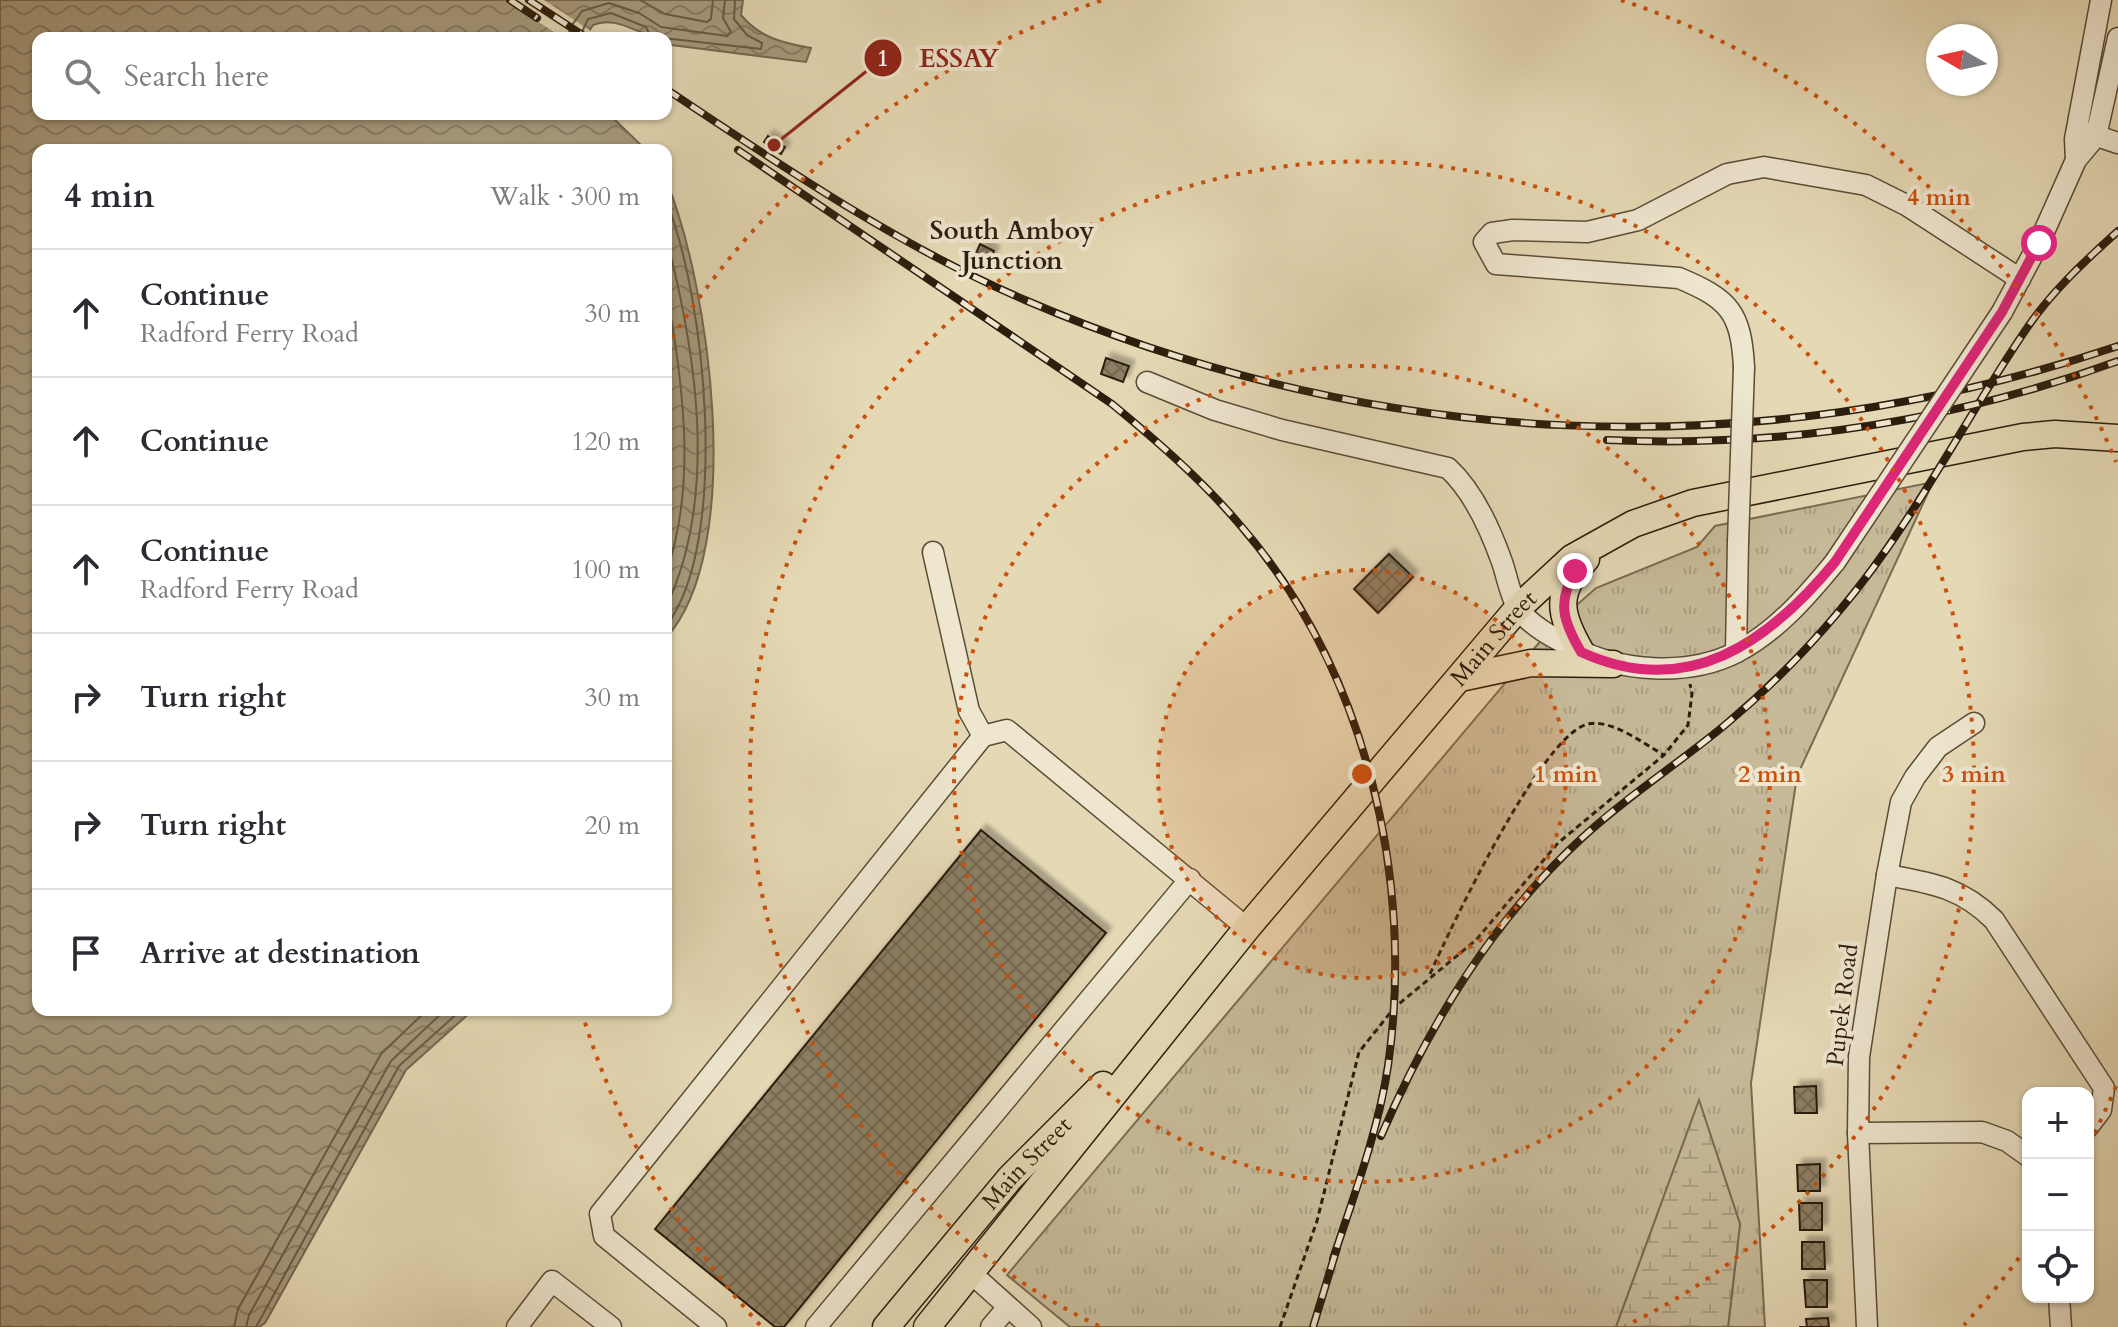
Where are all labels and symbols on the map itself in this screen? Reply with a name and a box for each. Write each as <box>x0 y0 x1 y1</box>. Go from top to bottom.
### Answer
north arrow <box>1926 24 1998 96</box>
callout: ESSAY <box>863 33 1015 83</box>
text: ESSAY <box>919 41 999 76</box>
text: 1 <box>877 42 889 75</box>
text: 4 min <box>1907 181 1972 214</box>
district label: South Amboy Junction <box>930 213 1094 278</box>
route start <box>2021 225 2057 261</box>
route end <box>1557 553 1593 589</box>
street label: Main Street <box>1443 582 1545 693</box>
text: 1 min <box>1534 758 1599 791</box>
text: 2 min <box>1738 758 1803 791</box>
text: 3 min <box>1942 758 2007 791</box>
centre of rings <box>1348 760 1376 788</box>
street label: Pupek Road <box>1819 942 1866 1068</box>
street label: Main Street <box>974 1109 1080 1217</box>

